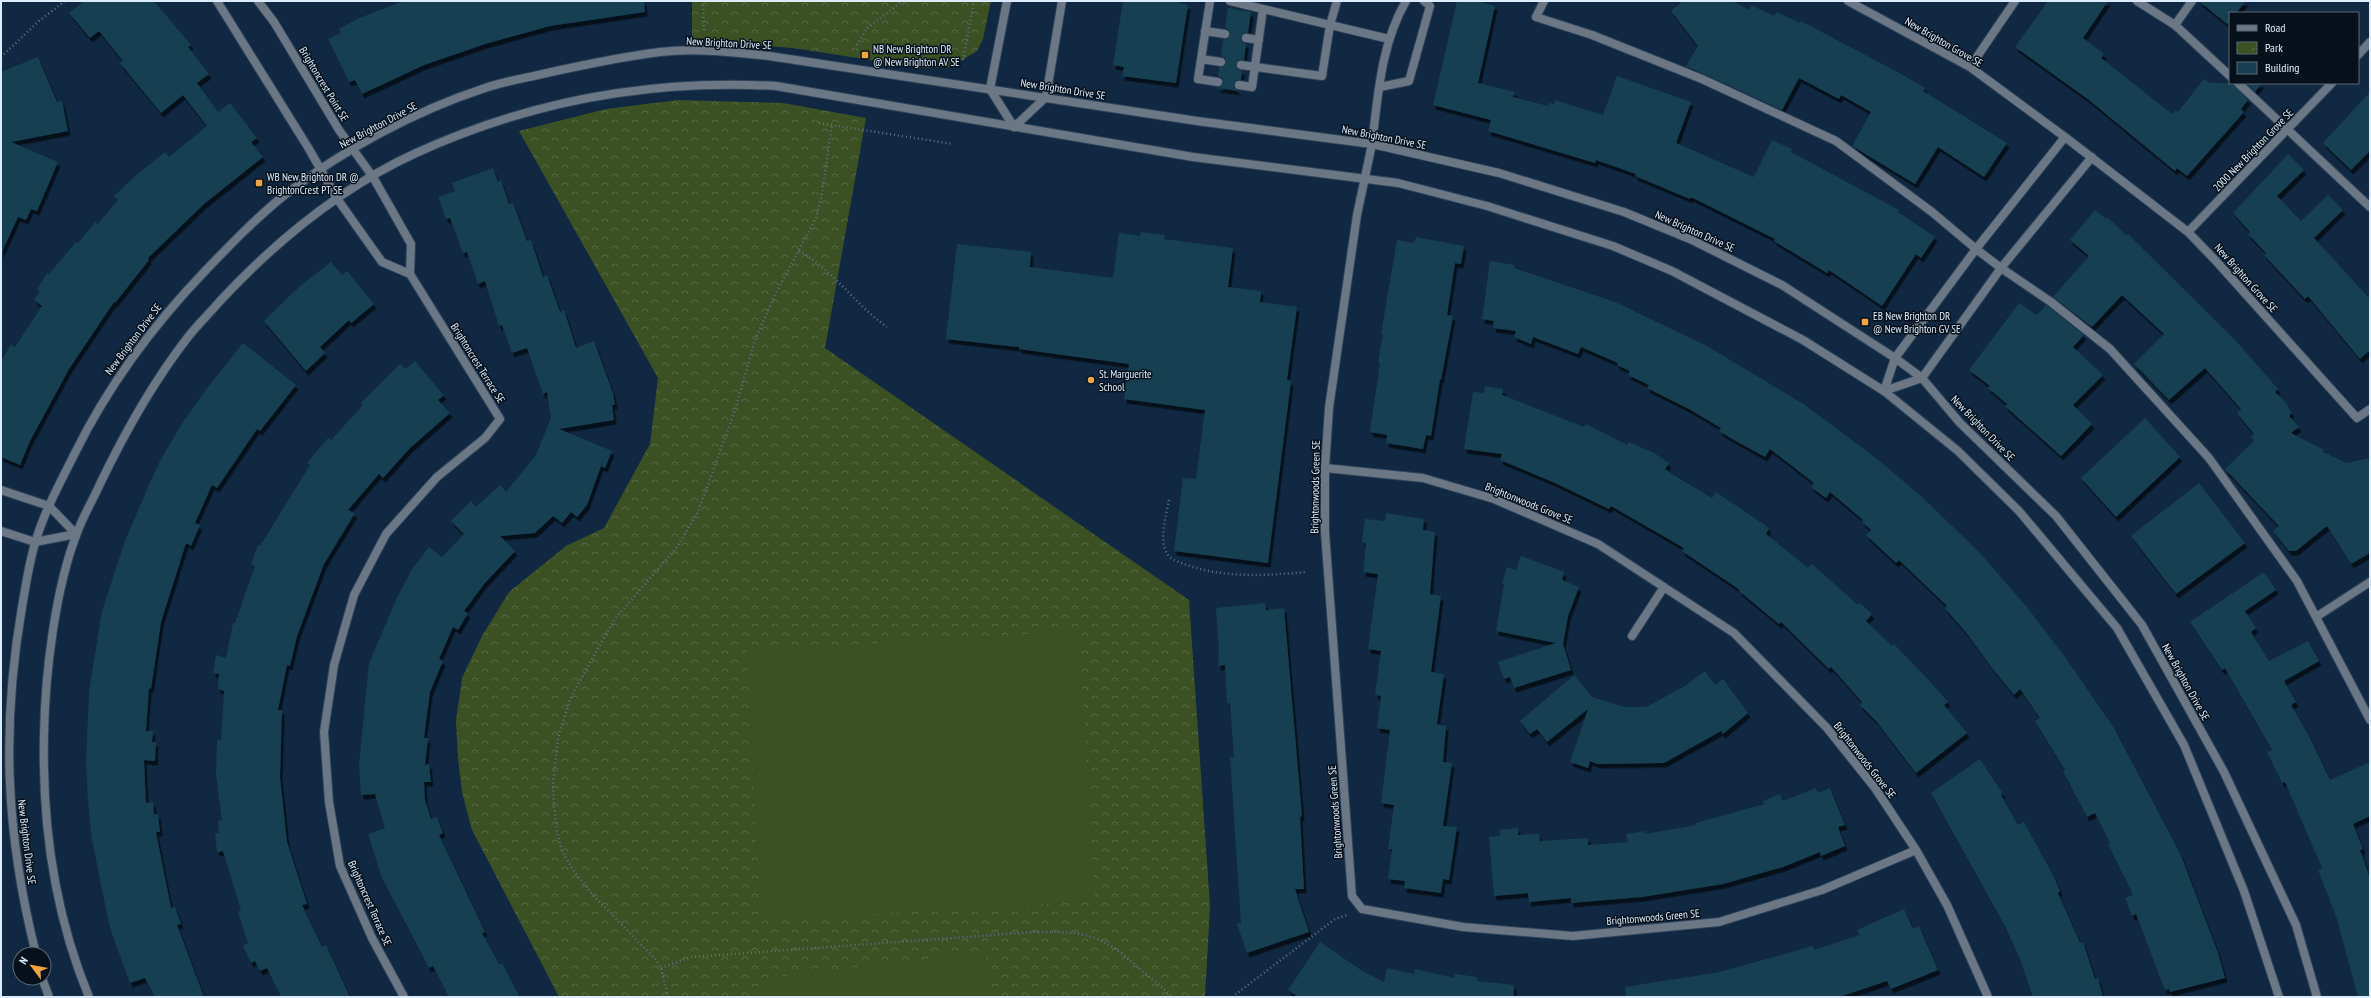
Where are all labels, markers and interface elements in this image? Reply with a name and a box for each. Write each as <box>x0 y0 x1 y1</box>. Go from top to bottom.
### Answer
legend <box>2229 12 2359 84</box>
street label: New Brighton Grove SE <box>1903 14 1986 70</box>
text: Road <box>2265 20 2285 35</box>
street label: New Brighton Drive SE <box>686 34 772 52</box>
text: Park <box>2265 40 2283 55</box>
place label: NB New Brighton DR @ New Brighton AV SE <box>873 42 960 69</box>
street label: Brightoncrest Point SE <box>296 44 352 124</box>
marker: NB New Brighton DR @ New Brighton AV SE <box>860 50 870 60</box>
text: Building <box>2265 60 2300 75</box>
street label: New Brighton Drive SE <box>1020 75 1107 103</box>
street label: New Brighton Drive SE <box>337 99 419 151</box>
street label: 2000 New Brighton Grove SE <box>2210 105 2296 194</box>
street label: New Brighton Drive SE <box>1341 122 1428 152</box>
place label: WB New Brighton DR @ BrightonCrest PT SE <box>267 170 359 197</box>
marker: WB New Brighton DR @ BrightonCrest PT SE <box>254 178 264 188</box>
street label: New Brighton Drive SE <box>1653 207 1737 255</box>
street label: New Brighton Grove SE <box>2211 241 2281 315</box>
street label: New Brighton Drive SE <box>102 300 165 377</box>
place label: EB New Brighton DR @ New Brighton GV SE <box>1873 309 1961 336</box>
marker: EB New Brighton DR @ New Brighton GV SE <box>1860 317 1870 327</box>
street label: Brightoncrest Terrace SE <box>448 320 508 406</box>
place label: St. Marguerite School <box>1099 367 1152 394</box>
marker: St. Marguerite School <box>1086 375 1096 385</box>
street label: New Brighton Drive SE <box>1948 392 2018 464</box>
street label: Brightonwoods Green SE <box>1307 440 1323 534</box>
street label: Brightonwoods Grove SE <box>1483 479 1575 527</box>
street label: New Brighton Drive SE <box>2159 641 2213 723</box>
street label: Brightonwoods Grove SE <box>1831 719 1899 801</box>
street label: Brightonwoods Green SE <box>1325 765 1345 859</box>
street label: New Brighton Drive SE <box>15 799 39 886</box>
street label: Brightoncrest Terrace SE <box>345 858 395 948</box>
street label: Brightonwoods Green SE <box>1606 906 1700 928</box>
north arrow <box>12 946 52 986</box>
text: N <box>16 954 31 967</box>

